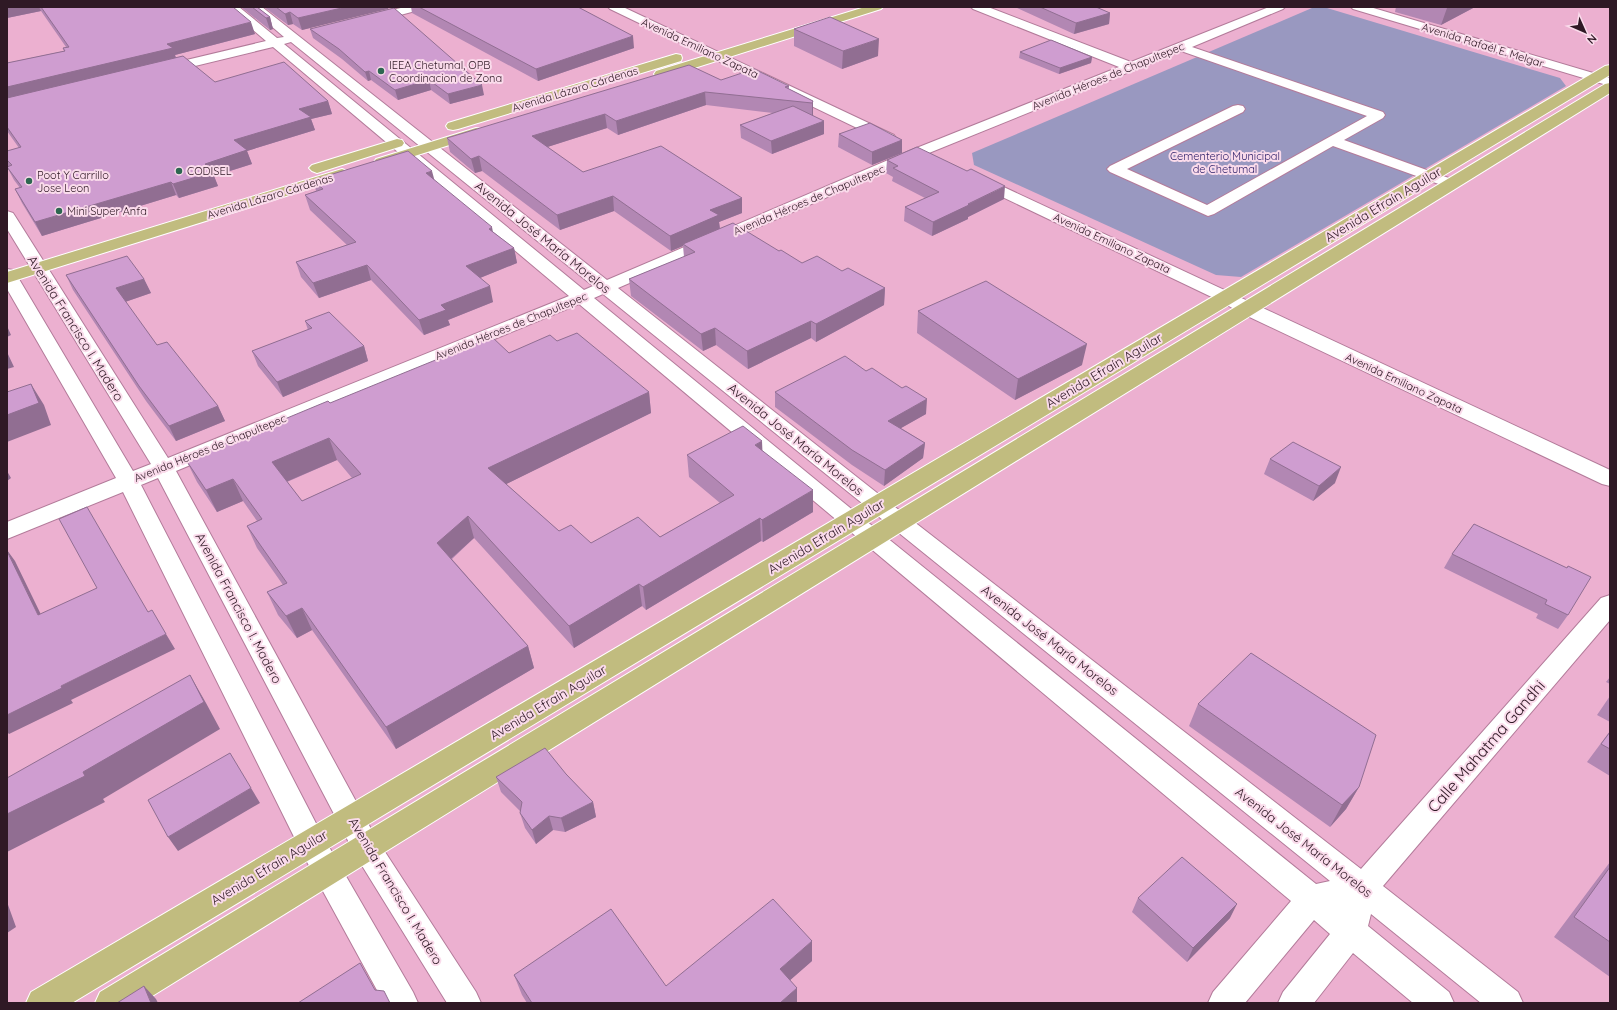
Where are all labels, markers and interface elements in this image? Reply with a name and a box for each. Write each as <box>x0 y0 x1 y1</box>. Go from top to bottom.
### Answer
north arrow <box>1565 12 1605 52</box>
street label: Avenida Emiliano Zapata <box>639 15 761 81</box>
street label: Avenida Rafaél E. Melgar <box>1420 20 1546 70</box>
text: N <box>1584 31 1600 47</box>
street label: Avenida Héroes de Chapultepec <box>1030 39 1186 113</box>
place label: IEEA Chetumal, OPB Coordinacion de Zona <box>389 58 502 85</box>
street label: Avenida Lázaro Cárdenas <box>510 63 640 115</box>
marker: IEEA Chetumal, OPB Coordinacion de Zona <box>376 66 386 76</box>
park label: Cementerio Municipal de Chetumal <box>1170 149 1280 176</box>
street label: Avenida Héroes de Chapultepec <box>731 162 887 238</box>
street label: Avenida Efraín Aguilar <box>1322 163 1444 245</box>
place label: CODISEL <box>187 164 232 178</box>
marker: CODISEL <box>174 166 184 176</box>
place label: Poot Y Carrillo Jose Leon <box>37 168 109 195</box>
street label: Avenida Lázaro Cárdenas <box>205 170 335 222</box>
marker: Poot Y Carrillo Jose Leon <box>24 176 34 186</box>
street label: Avenida José María Morelos <box>472 177 614 297</box>
place label: Mini Super Anfa <box>67 204 147 218</box>
marker: Mini Super Anfa <box>54 206 64 216</box>
street label: Avenida Emiliano Zapata <box>1051 210 1173 276</box>
street label: Avenida Francisco I. Madero <box>25 252 128 404</box>
street label: Avenida Héroes de Chapultepec <box>433 289 589 363</box>
street label: Avenida Efraín Aguilar <box>1043 329 1165 411</box>
street label: Avenida Emiliano Zapata <box>1343 350 1465 416</box>
street label: Avenida José María Morelos <box>725 379 867 499</box>
street label: Avenida Héroes de Chapultepec <box>132 411 288 485</box>
street label: Avenida Efraín Aguilar <box>765 495 887 577</box>
street label: Avenida Francisco I. Madero <box>192 530 286 686</box>
street label: Avenida José María Morelos <box>978 582 1122 698</box>
street label: Avenida Efraín Aguilar <box>487 661 609 743</box>
street label: Calle Mahatma Gandhi <box>1423 676 1549 816</box>
street label: Avenida José María Morelos <box>1232 784 1376 900</box>
street label: Avenida Francisco I. Madero <box>346 815 446 968</box>
street label: Avenida Efraín Aguilar <box>208 826 330 908</box>

